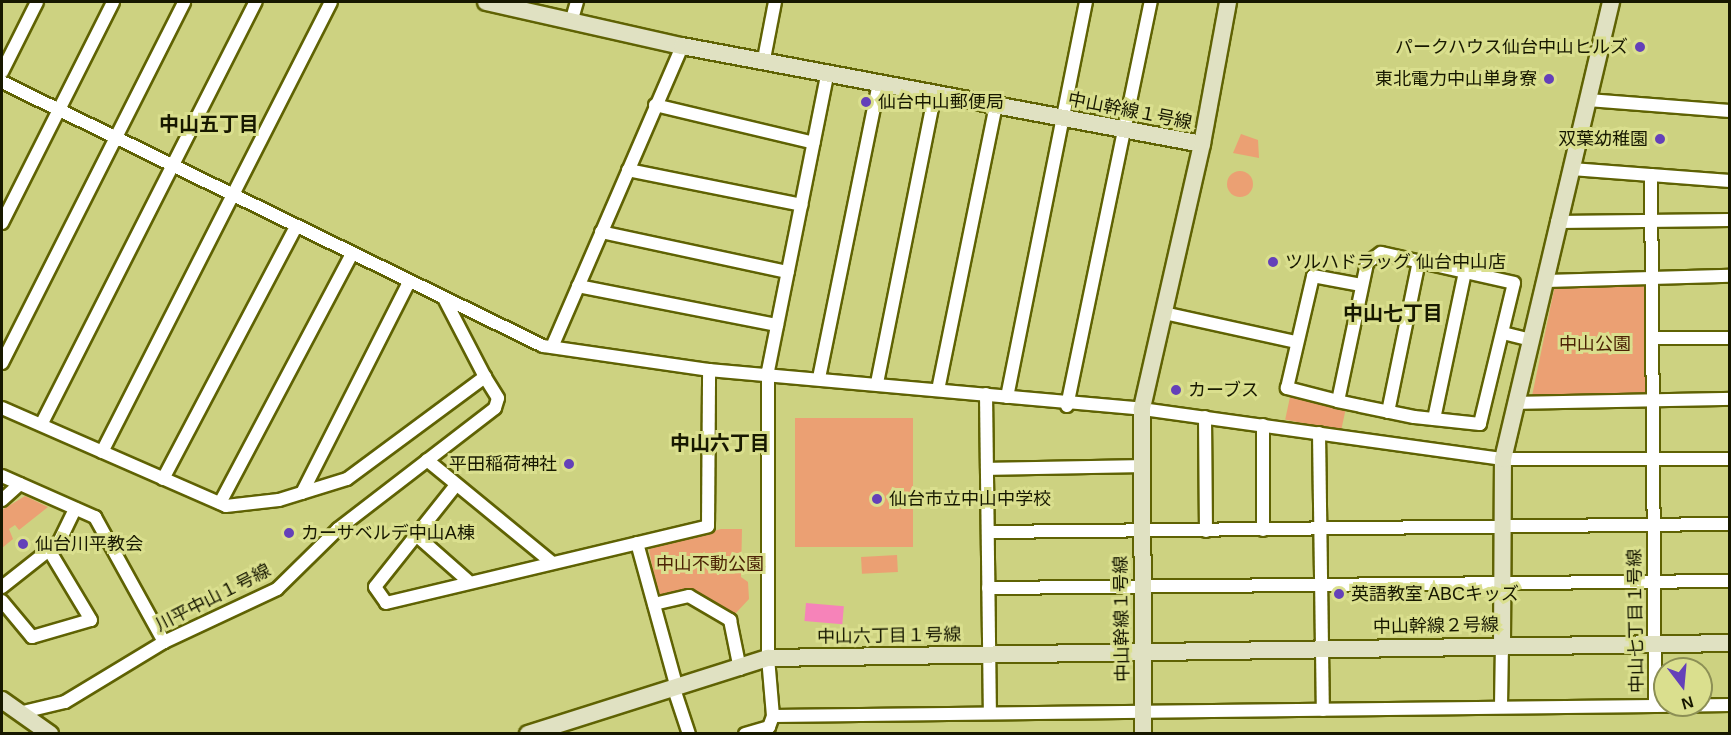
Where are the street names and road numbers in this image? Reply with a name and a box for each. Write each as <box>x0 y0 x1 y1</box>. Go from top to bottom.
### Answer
street label: 中山幹線１号線 <box>1066 88 1194 134</box>
street label: 中山七丁目１号線 <box>1624 549 1648 693</box>
street label: 中山幹線１号線 <box>1110 556 1134 682</box>
street label: 川平中山１号線 <box>152 560 274 636</box>
street label: 中山幹線２号線 <box>1373 614 1499 638</box>
street label: 中山六丁目１号線 <box>817 624 961 648</box>

